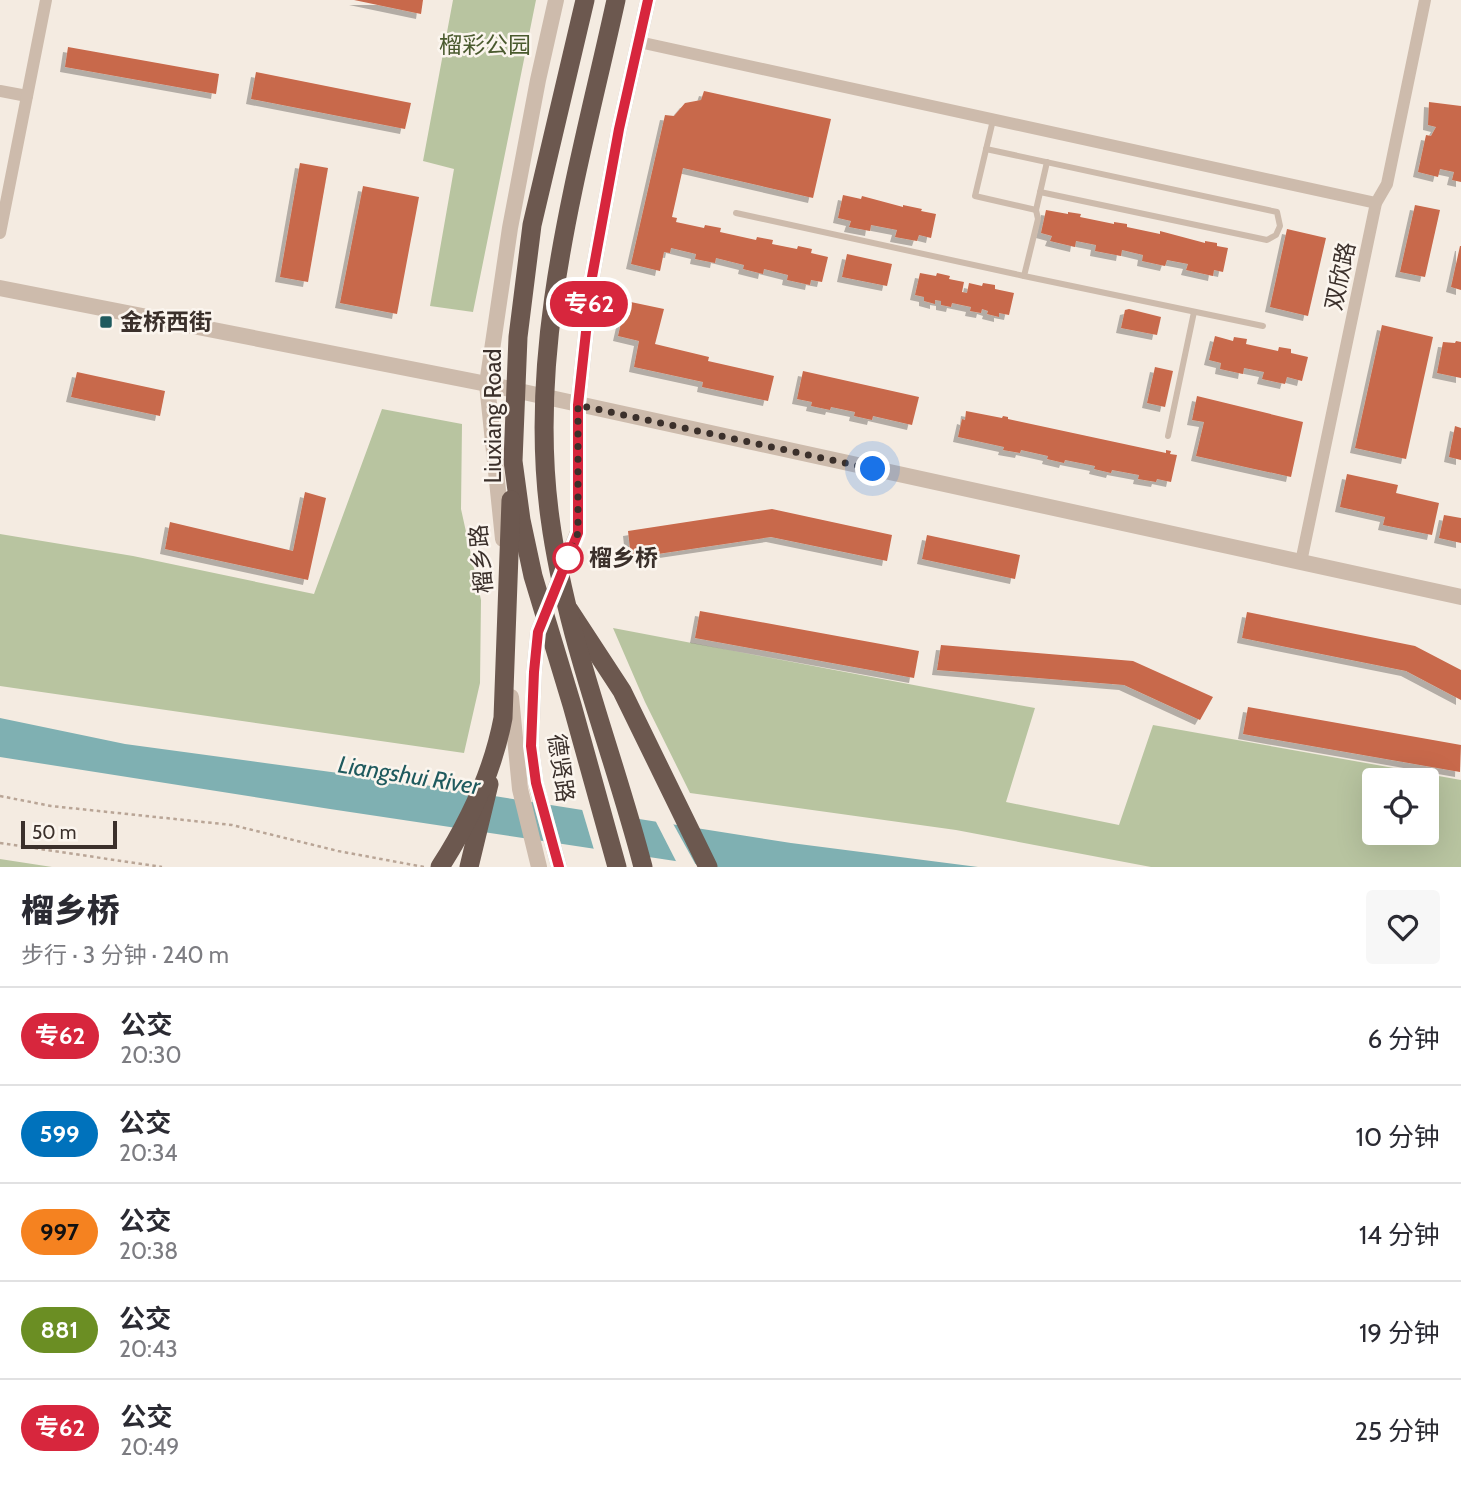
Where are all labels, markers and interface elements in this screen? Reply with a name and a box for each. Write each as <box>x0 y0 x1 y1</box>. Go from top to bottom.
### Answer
park label: 榴彩公园 <box>439 31 531 59</box>
street label: 双欣路 <box>1319 239 1361 313</box>
line badge: 专62 <box>549 281 629 327</box>
text: 专62 <box>564 289 614 318</box>
place label: 金桥西街 <box>120 308 212 336</box>
marker: 金桥西街 <box>98 314 114 330</box>
street label: Liuxiang Road <box>479 349 507 483</box>
your location <box>855 451 890 486</box>
street label: 榴乡路 <box>464 523 498 595</box>
marker: 榴乡桥 <box>553 543 583 573</box>
place label: 榴乡桥 <box>589 544 658 572</box>
street label: 德贤路 <box>542 732 580 804</box>
water label: Liangshui River <box>336 749 484 801</box>
map controls <box>1362 768 1439 845</box>
button: locate <box>1362 768 1439 845</box>
scale bar <box>21 818 117 850</box>
text: 50 m <box>32 821 76 844</box>
text: 榴乡桥 <box>21 890 120 930</box>
button: heart <box>1366 890 1440 964</box>
text: 步行 · 3 分钟 · 240 m <box>21 941 229 969</box>
text: 公交 <box>120 1009 172 1041</box>
text: 专62 <box>35 1021 85 1050</box>
text: 6 分钟 <box>1367 1023 1440 1055</box>
text: 20:30 <box>120 1041 182 1069</box>
text: 公交 <box>119 1107 171 1139</box>
text: 599 <box>40 1119 79 1148</box>
text: 10 分钟 <box>1356 1121 1440 1153</box>
text: 20:34 <box>119 1139 178 1167</box>
text: 公交 <box>119 1205 171 1237</box>
text: 997 <box>40 1217 79 1246</box>
text: 14 分钟 <box>1359 1219 1440 1251</box>
text: 20:38 <box>119 1237 178 1265</box>
text: 公交 <box>119 1303 171 1335</box>
text: 881 <box>41 1315 78 1344</box>
text: 19 分钟 <box>1359 1317 1440 1349</box>
text: 20:43 <box>119 1335 178 1363</box>
text: 公交 <box>120 1401 172 1433</box>
text: 专62 <box>35 1413 85 1442</box>
text: 25 分钟 <box>1354 1415 1440 1447</box>
text: 20:49 <box>120 1433 179 1461</box>

